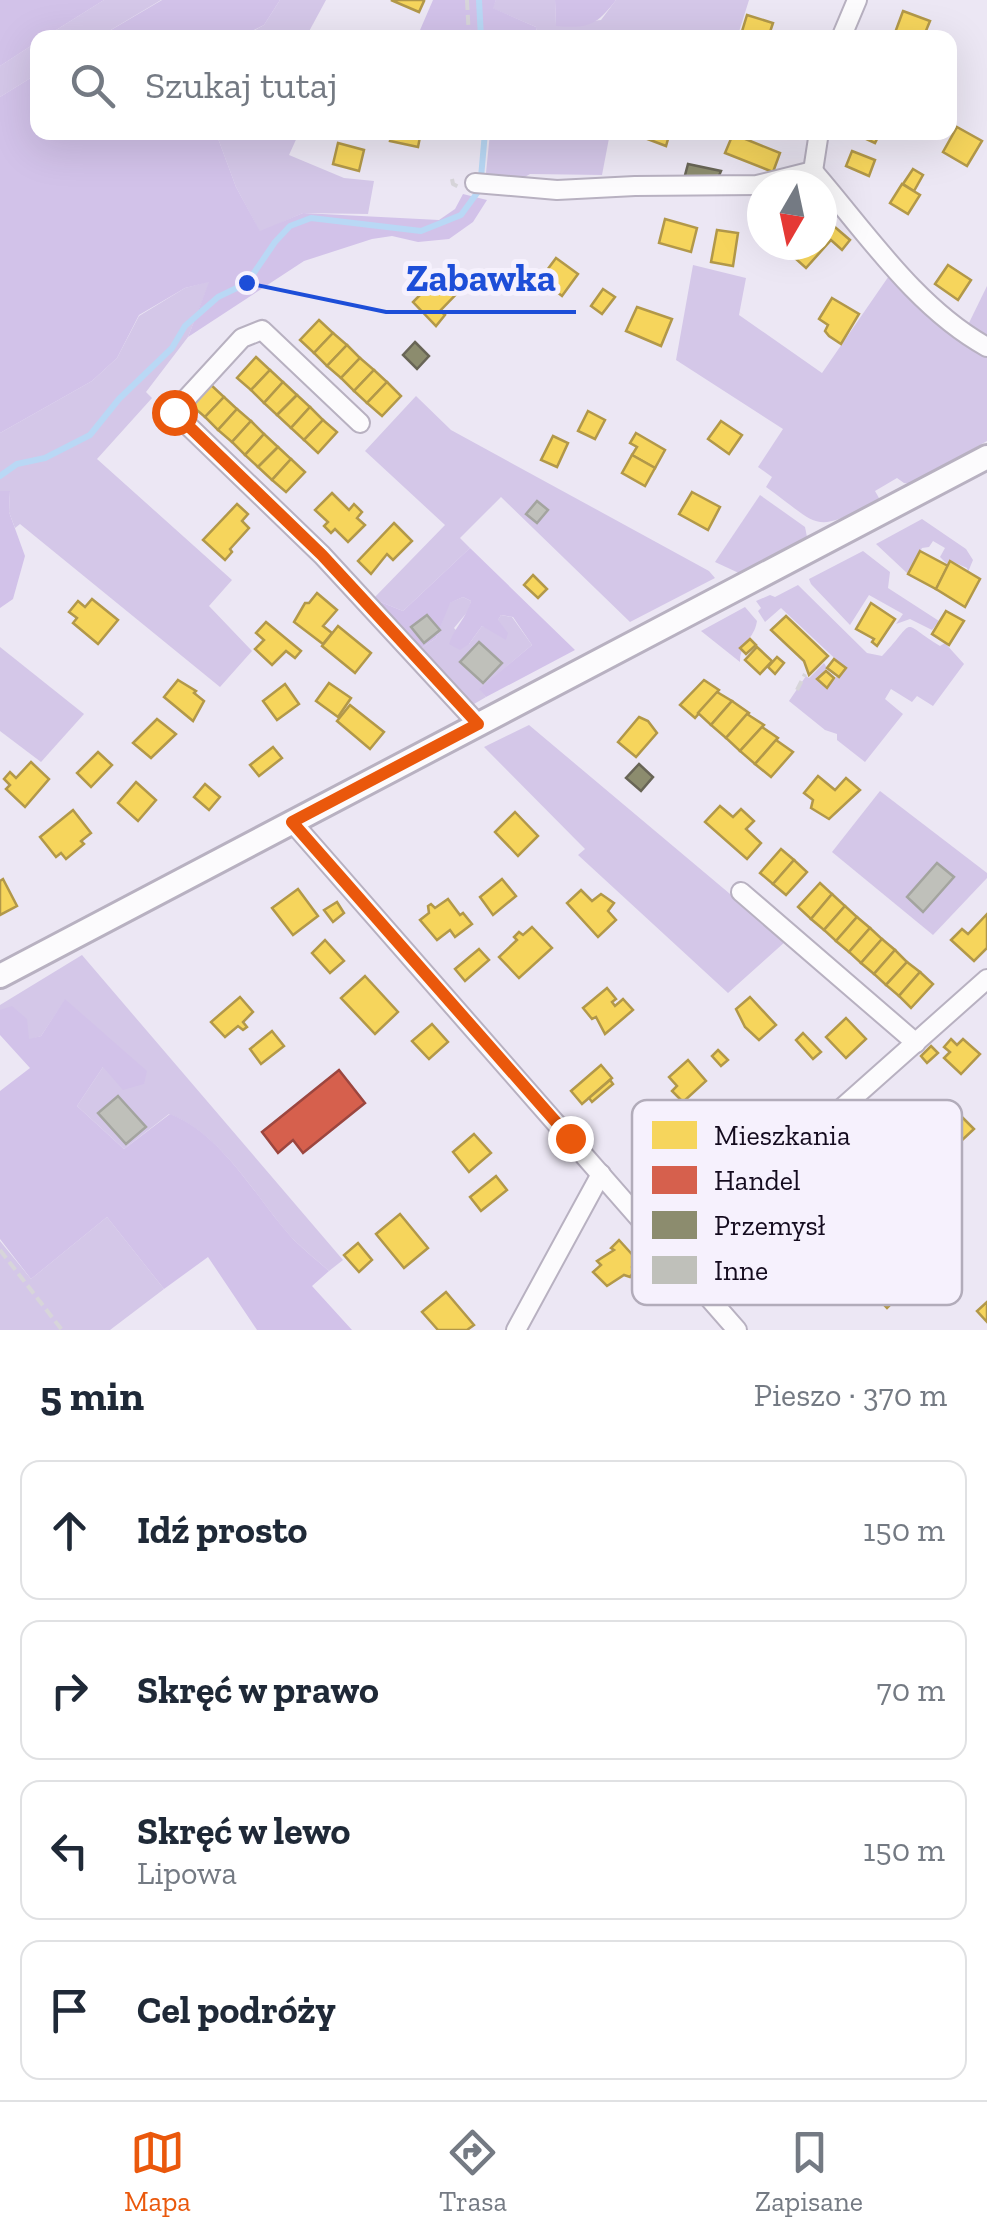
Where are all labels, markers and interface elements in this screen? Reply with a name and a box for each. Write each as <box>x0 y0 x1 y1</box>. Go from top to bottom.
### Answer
search box <box>30 30 957 140</box>
icon: search <box>65 58 120 113</box>
text: Szukaj tutaj <box>145 62 338 108</box>
north arrow <box>747 170 837 260</box>
callout: Zabawka <box>386 244 576 312</box>
text: Zabawka <box>406 255 556 301</box>
route start <box>152 390 198 436</box>
legend <box>632 1100 962 1305</box>
route end <box>548 1116 594 1162</box>
text: Mieszkania <box>714 1119 851 1152</box>
text: Handel <box>714 1164 800 1197</box>
text: Przemysł <box>714 1209 826 1242</box>
text: Inne <box>714 1254 768 1287</box>
text: 5 min <box>40 1370 144 1421</box>
text: Pieszo · 370 m <box>754 1376 947 1414</box>
icon: ahead <box>42 1503 97 1558</box>
text: Idź prosto <box>137 1507 307 1553</box>
text: 150 m <box>863 1511 945 1549</box>
icon: right <box>42 1663 97 1718</box>
text: Skręć w prawo <box>137 1667 379 1713</box>
text: 70 m <box>877 1671 945 1709</box>
text: Skręć w lewo <box>137 1808 351 1854</box>
icon: left <box>42 1823 97 1878</box>
text: 150 m <box>863 1831 945 1869</box>
text: Lipowa <box>137 1854 237 1892</box>
icon: arrive <box>42 1983 97 2038</box>
text: Cel podróży <box>137 1987 336 2033</box>
tab: Mapa <box>124 2125 191 2218</box>
tab: Trasa <box>439 2125 507 2218</box>
tab: Zapisane <box>755 2125 863 2218</box>

